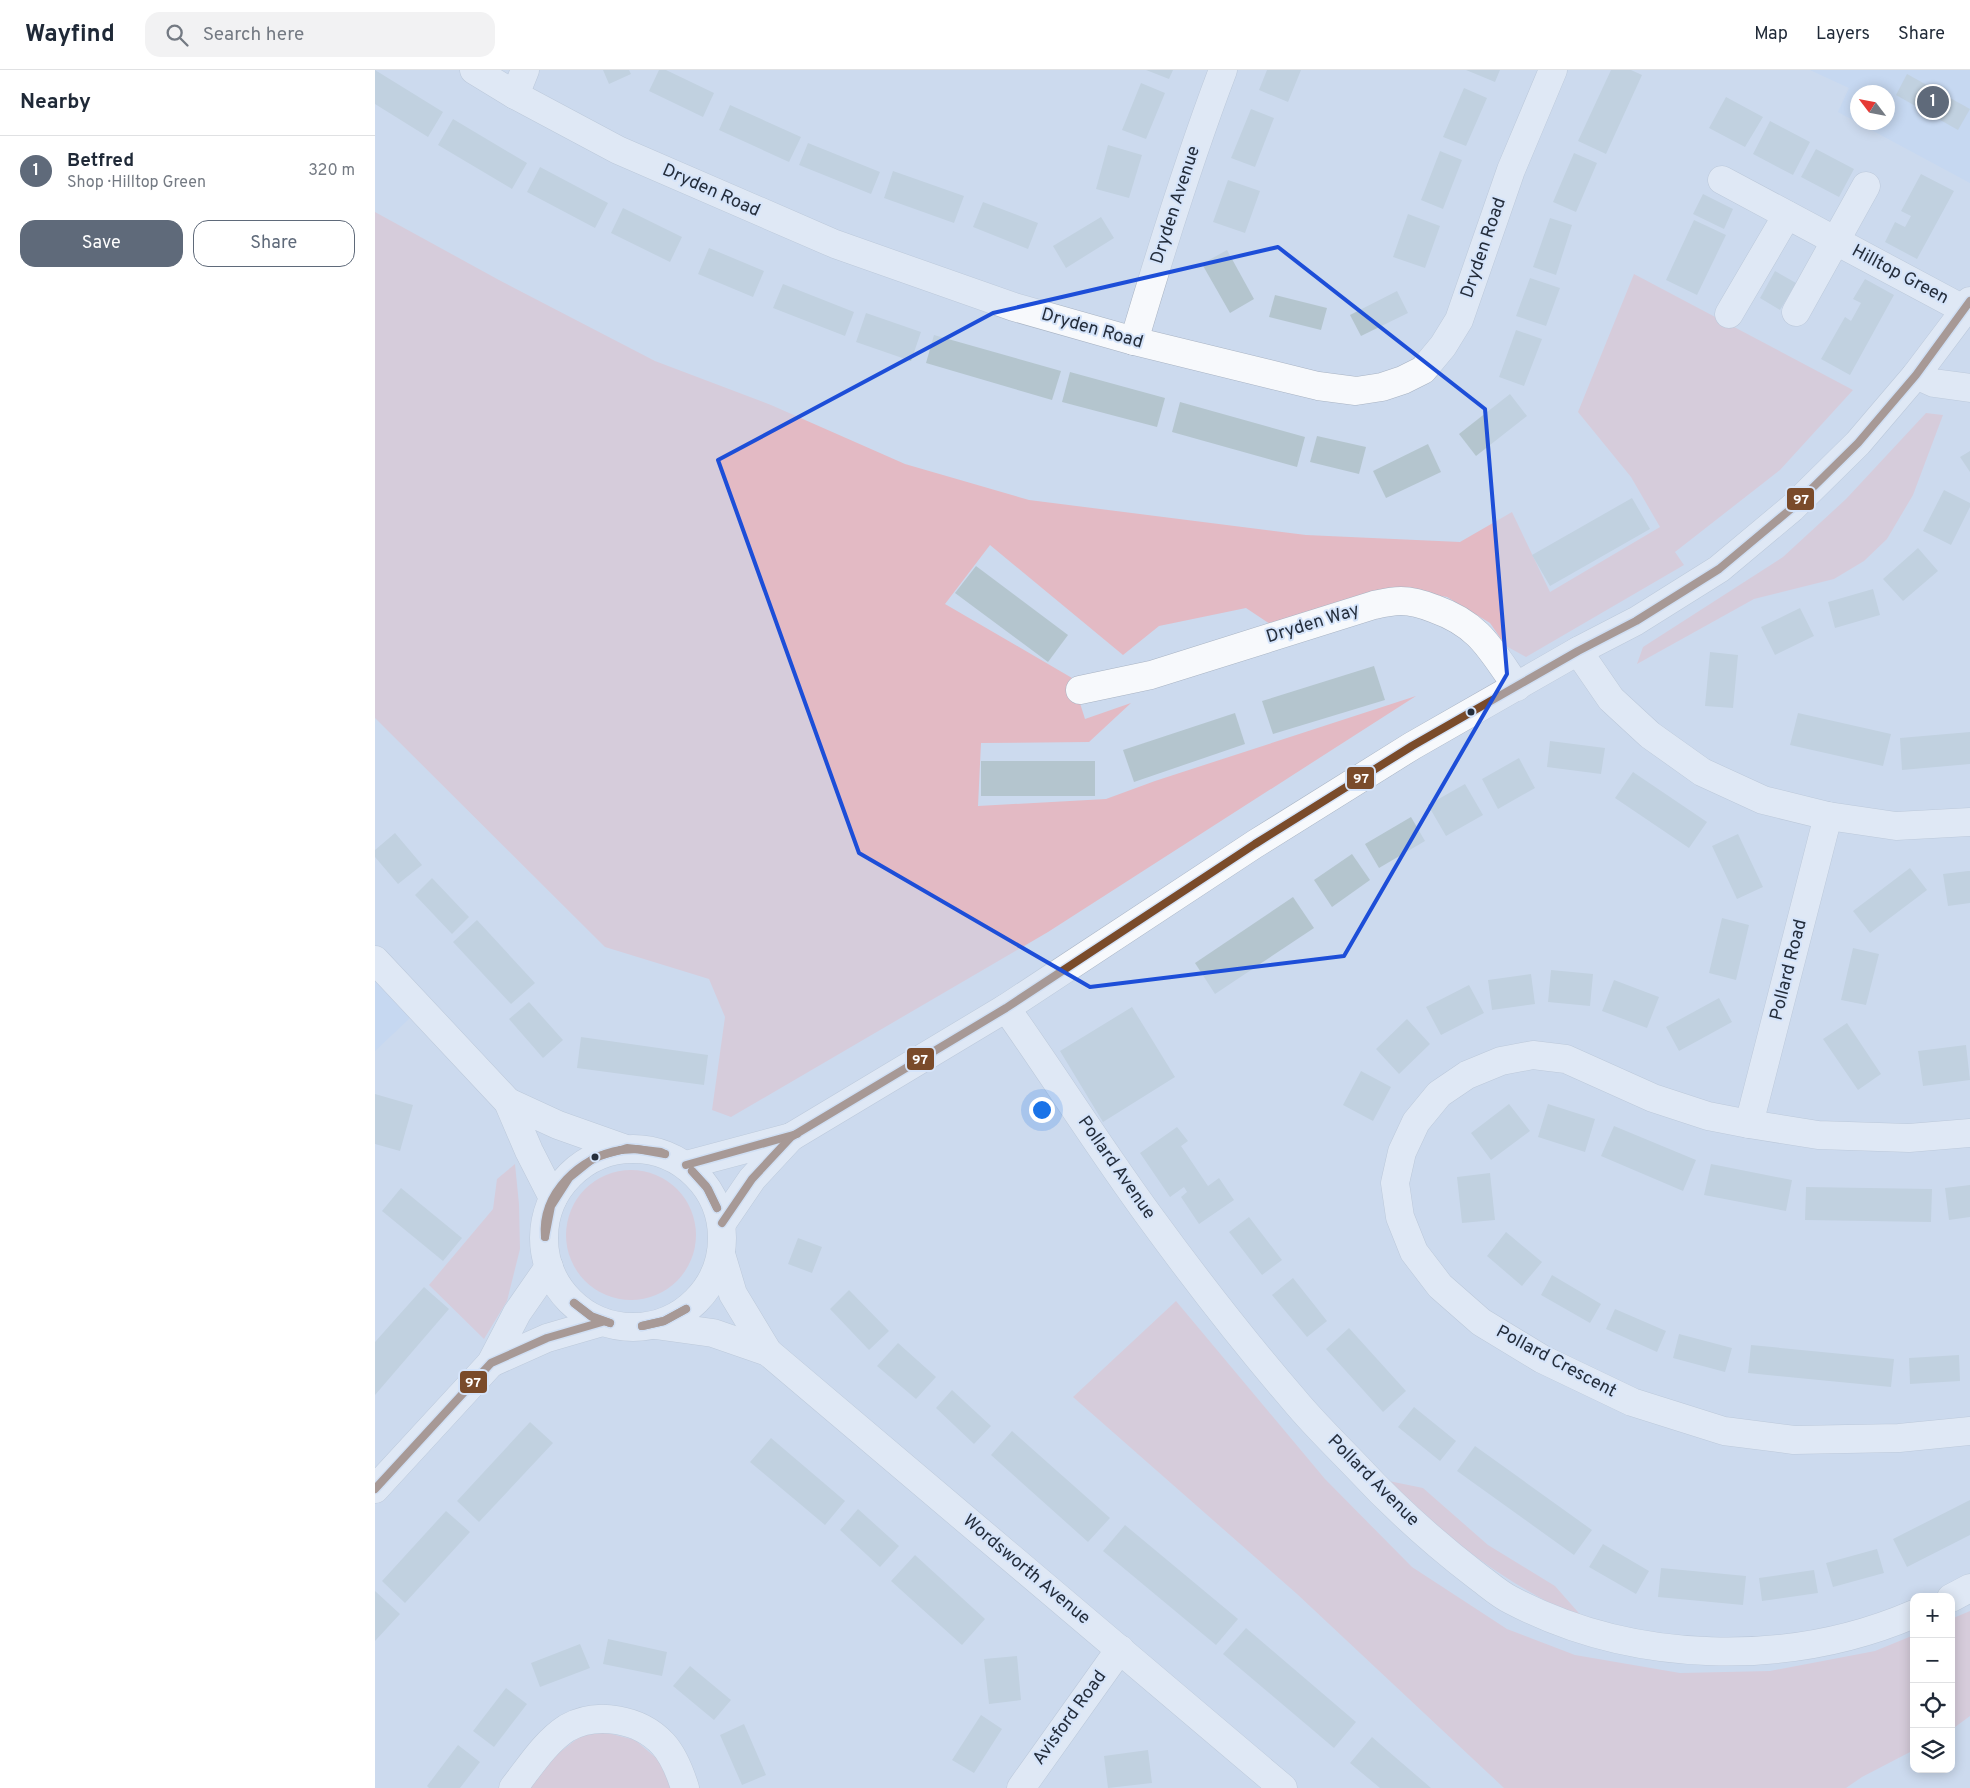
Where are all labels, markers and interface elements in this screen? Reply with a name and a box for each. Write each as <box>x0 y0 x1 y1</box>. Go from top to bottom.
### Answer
search box <box>145 12 495 57</box>
text: Wayfind <box>25 20 115 50</box>
icon: search <box>163 21 191 49</box>
text: Search here <box>203 23 304 47</box>
text: Map <box>1754 23 1788 46</box>
text: Layers <box>1816 23 1870 46</box>
text: Share <box>1898 23 1945 46</box>
pin: 1 <box>1917 83 1949 121</box>
north arrow <box>1850 85 1895 130</box>
text: Nearby <box>20 89 91 116</box>
street label: Dryden Avenue <box>1146 143 1206 267</box>
text: Betfred <box>67 149 134 173</box>
street label: Dryden Road <box>658 159 764 223</box>
text: 1 <box>33 161 39 181</box>
text: 320 m <box>308 161 355 181</box>
text: Shop · Hilltop Green <box>67 173 206 193</box>
street label: Dryden Road <box>1456 195 1512 301</box>
button: Save <box>20 220 183 267</box>
button: Share <box>193 220 355 267</box>
street label: Hilltop Green <box>1848 240 1952 310</box>
street label: Dryden Road <box>1038 303 1146 355</box>
line badge: 97 <box>1786 487 1815 511</box>
text: 97 <box>1793 492 1809 509</box>
street label: Dryden Way <box>1263 599 1363 649</box>
unlabelled marker <box>1466 707 1476 717</box>
line badge: 97 <box>1346 766 1375 790</box>
text: 97 <box>1353 771 1369 788</box>
street label: Pollard Road <box>1765 917 1813 1023</box>
line badge: 97 <box>906 1047 935 1071</box>
text: 97 <box>912 1052 928 1069</box>
your location <box>1029 1097 1055 1123</box>
street label: Pollard Avenue <box>1072 1112 1160 1224</box>
unlabelled marker <box>590 1152 600 1162</box>
street label: Pollard Crescent <box>1492 1321 1620 1403</box>
line badge: 97 <box>459 1370 488 1394</box>
text: 97 <box>465 1375 481 1392</box>
street label: Pollard Avenue <box>1322 1430 1424 1532</box>
street label: Wordsworth Avenue <box>957 1510 1095 1630</box>
map controls <box>1910 1593 1955 1773</box>
button: + <box>1910 1593 1955 1638</box>
button: − <box>1910 1638 1955 1683</box>
street label: Avisford Road <box>1028 1666 1112 1770</box>
button: locate <box>1910 1683 1955 1728</box>
button: layers <box>1910 1728 1955 1773</box>

